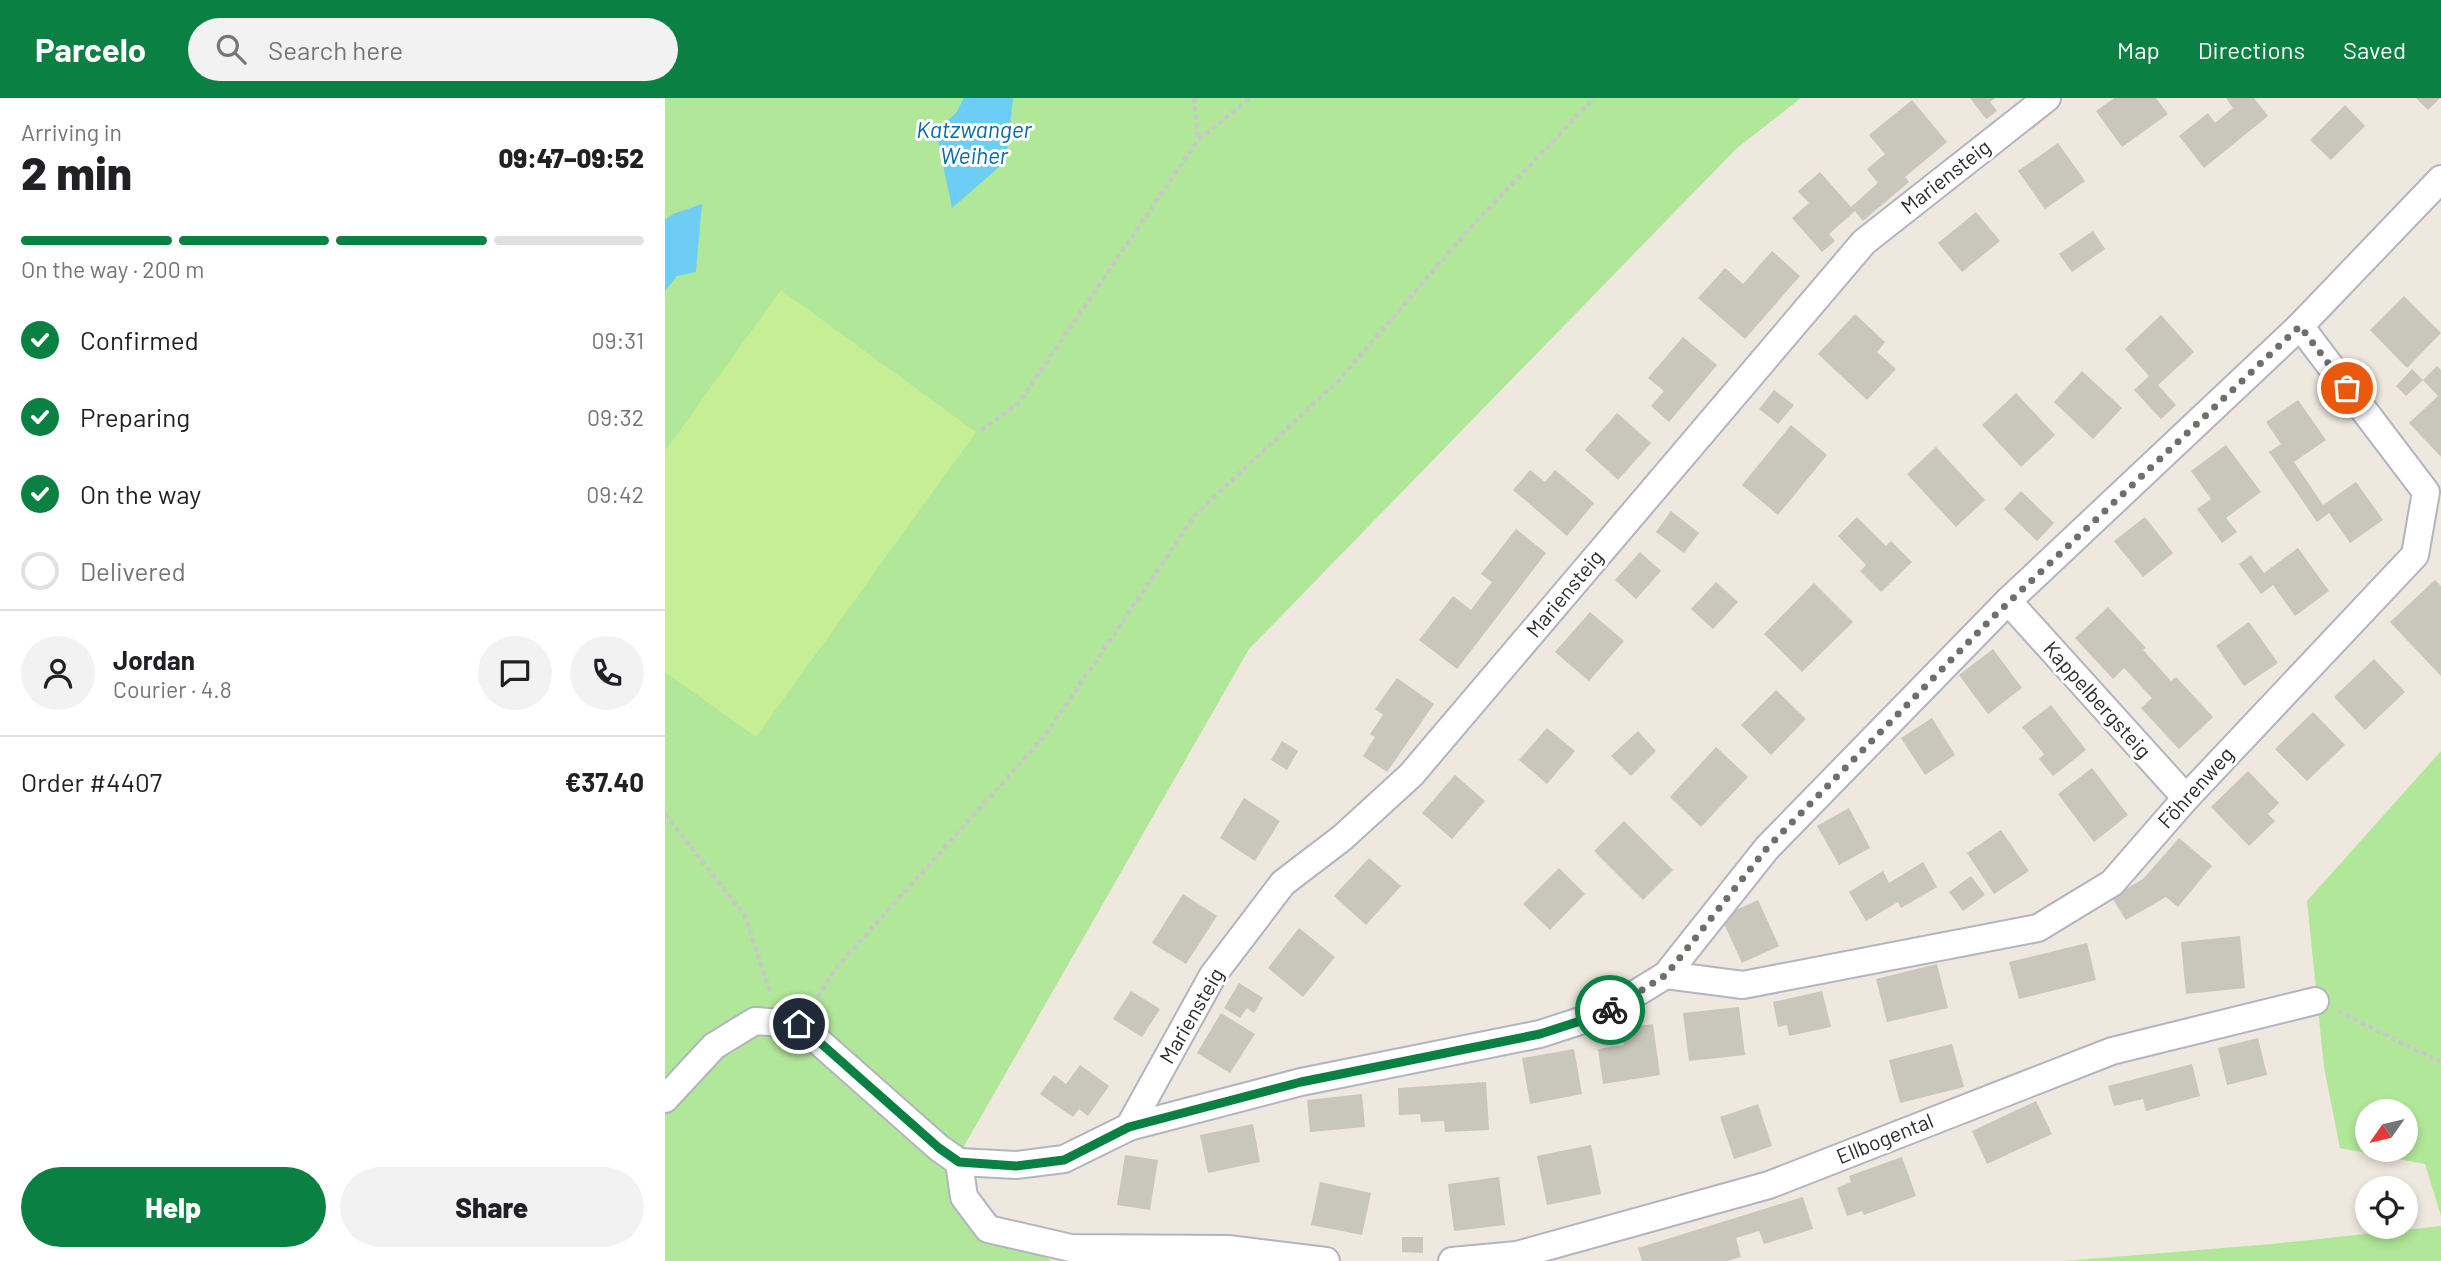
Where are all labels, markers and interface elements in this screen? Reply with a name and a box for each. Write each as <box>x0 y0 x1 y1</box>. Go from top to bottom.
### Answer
search box <box>188 18 678 81</box>
text: Parcelo <box>35 29 146 69</box>
icon: search <box>212 30 250 68</box>
text: Search here <box>268 34 403 65</box>
text: Map <box>2117 35 2160 64</box>
text: Directions <box>2198 35 2305 64</box>
text: Saved <box>2343 35 2406 64</box>
water label: Katzwanger Weiher <box>916 115 1033 169</box>
text: Arriving in <box>21 118 122 146</box>
street label: Mariensteig <box>1895 133 1995 218</box>
text: 09:47–09:52 <box>498 142 644 173</box>
text: 2 min <box>21 144 132 199</box>
text: On the way · 200 m <box>21 255 204 283</box>
icon: check <box>21 321 59 359</box>
text: Confirmed <box>80 324 199 355</box>
text: 09:31 <box>591 326 644 354</box>
pin <box>2317 358 2377 418</box>
icon: bag <box>2328 369 2366 407</box>
icon: check <box>21 398 59 436</box>
text: Preparing <box>80 401 190 432</box>
text: 09:32 <box>587 403 644 431</box>
icon: check <box>21 475 59 513</box>
text: On the way <box>80 478 201 509</box>
text: 09:42 <box>586 480 644 508</box>
street label: Mariensteig <box>1520 544 1608 642</box>
text: Delivered <box>80 555 186 586</box>
street label: Kappelbergsteig <box>2039 635 2157 763</box>
button: person <box>21 636 95 710</box>
button: chat <box>478 636 552 710</box>
button: phone <box>570 636 644 710</box>
text: Jordan <box>113 644 195 675</box>
text: Courier · 4.8 <box>113 675 232 703</box>
street label: Föhrenweg <box>2152 741 2238 833</box>
text: Order #4407 <box>21 766 162 797</box>
text: €37.40 <box>565 766 644 797</box>
street label: Mariensteig <box>1153 963 1228 1068</box>
courier <box>1575 975 1645 1045</box>
icon: bike <box>1591 991 1629 1029</box>
pin <box>769 994 829 1054</box>
icon: home <box>780 1005 818 1043</box>
north arrow <box>2355 1099 2419 1162</box>
map controls <box>2355 1099 2418 1239</box>
street label: Ellbogental <box>1832 1107 1936 1168</box>
button: Help <box>21 1167 326 1247</box>
button: Share <box>340 1167 644 1247</box>
button: locate <box>2355 1176 2418 1239</box>

